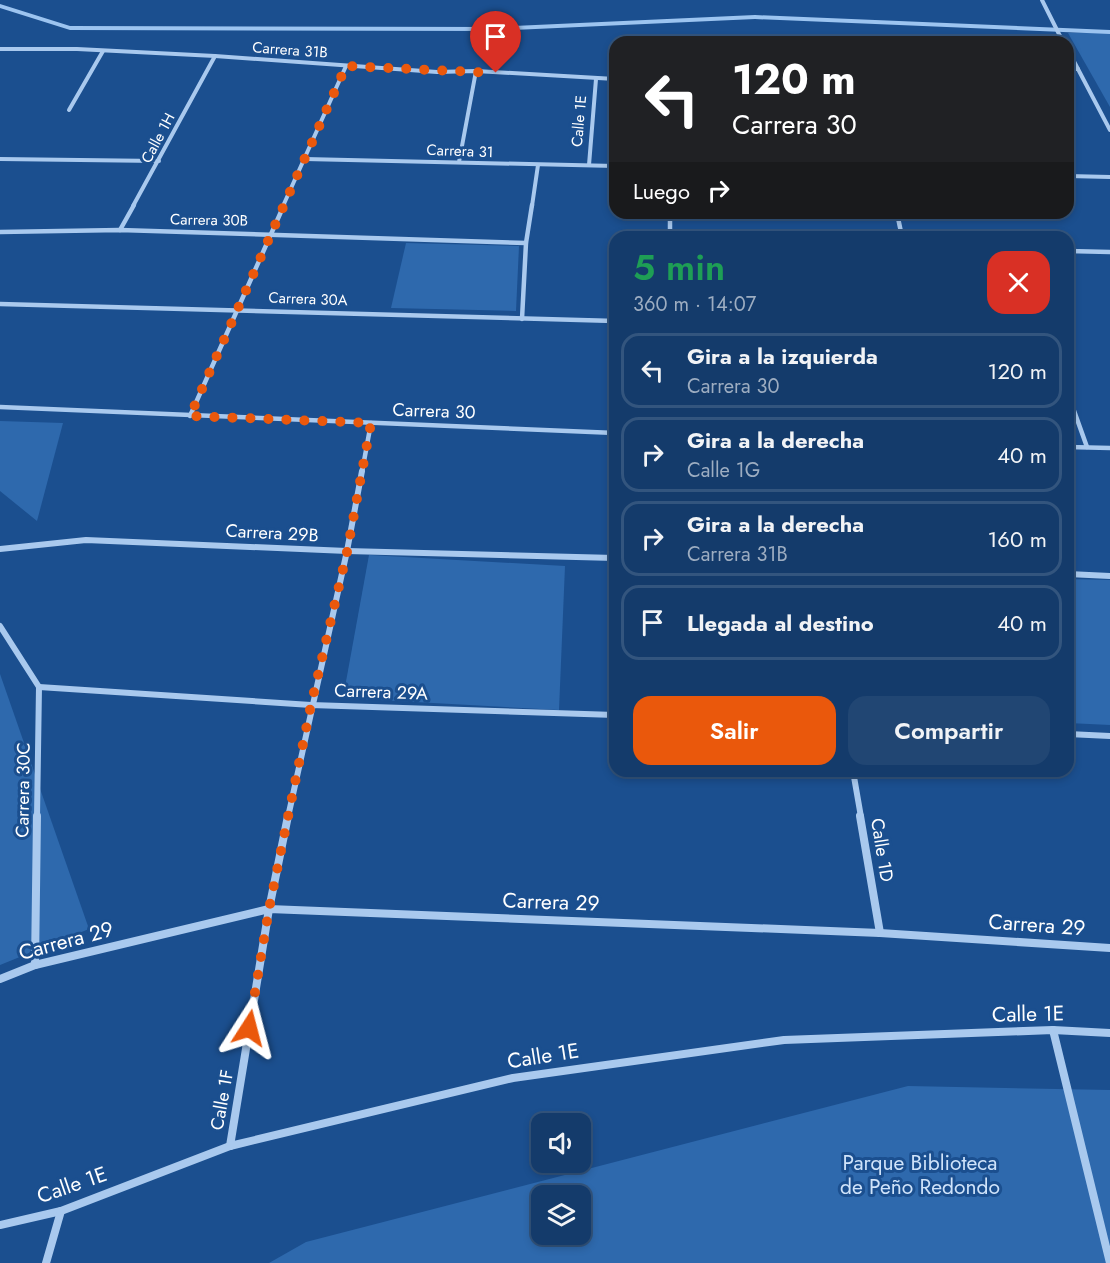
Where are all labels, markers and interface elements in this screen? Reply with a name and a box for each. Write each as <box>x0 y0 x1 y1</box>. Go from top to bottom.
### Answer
pin <box>470 11 521 73</box>
icon: arrive <box>479 20 512 53</box>
street label: Carrera 31B <box>252 36 328 64</box>
text: 120 m <box>732 49 856 110</box>
icon: left <box>633 60 711 138</box>
street label: Calle 1E <box>566 94 592 148</box>
text: Carrera 30 <box>732 105 857 144</box>
street label: Calle 1H <box>136 109 180 167</box>
street label: Carrera 31 <box>426 139 494 163</box>
icon: right <box>702 174 735 207</box>
text: Luego <box>633 175 690 207</box>
street label: Carrera 30B <box>170 208 248 232</box>
text: 5 min <box>633 241 725 293</box>
button: close <box>987 251 1050 314</box>
street label: Carrera 30A <box>268 287 348 311</box>
text: 360 m · 14:07 <box>633 290 756 319</box>
text: Gira a la izquierda <box>687 340 878 372</box>
icon: left <box>636 354 669 387</box>
text: 120 m <box>988 355 1047 387</box>
text: Carrera 30 <box>687 372 779 401</box>
street label: Carrera 30 <box>392 397 476 425</box>
text: Gira a la derecha <box>687 424 864 456</box>
icon: right <box>636 438 669 471</box>
text: 40 m <box>997 439 1047 471</box>
text: Calle 1G <box>687 456 760 485</box>
text: Gira a la derecha <box>687 508 864 540</box>
street label: Carrera 29B <box>225 518 319 548</box>
icon: right <box>636 522 669 555</box>
text: 160 m <box>987 523 1047 555</box>
text: Carrera 31B <box>687 540 788 569</box>
icon: arrive <box>636 606 669 639</box>
text: Llegada al destino <box>687 607 874 639</box>
text: 40 m <box>997 607 1047 639</box>
street label: Carrera 29A <box>334 677 428 707</box>
button: Salir <box>633 696 836 765</box>
button: Compartir <box>848 696 1050 765</box>
street label: Carrera 30C <box>9 742 37 838</box>
street label: Calle 1D <box>864 816 900 884</box>
street label: Carrera 29 <box>502 885 600 919</box>
street label: Carrera 29 <box>988 907 1086 943</box>
street label: Carrera 29 <box>15 914 117 968</box>
position arrow <box>217 996 281 1060</box>
street label: Calle 1E <box>992 998 1064 1030</box>
street label: Calle 1E <box>505 1036 581 1076</box>
street label: Calle 1F <box>204 1068 240 1132</box>
map controls <box>531 1113 591 1245</box>
button: sound <box>531 1113 591 1173</box>
park label: Parque Biblioteca de Peño Redondo <box>840 1148 1000 1202</box>
street label: Calle 1E <box>33 1159 111 1211</box>
button: layers <box>531 1185 591 1245</box>

